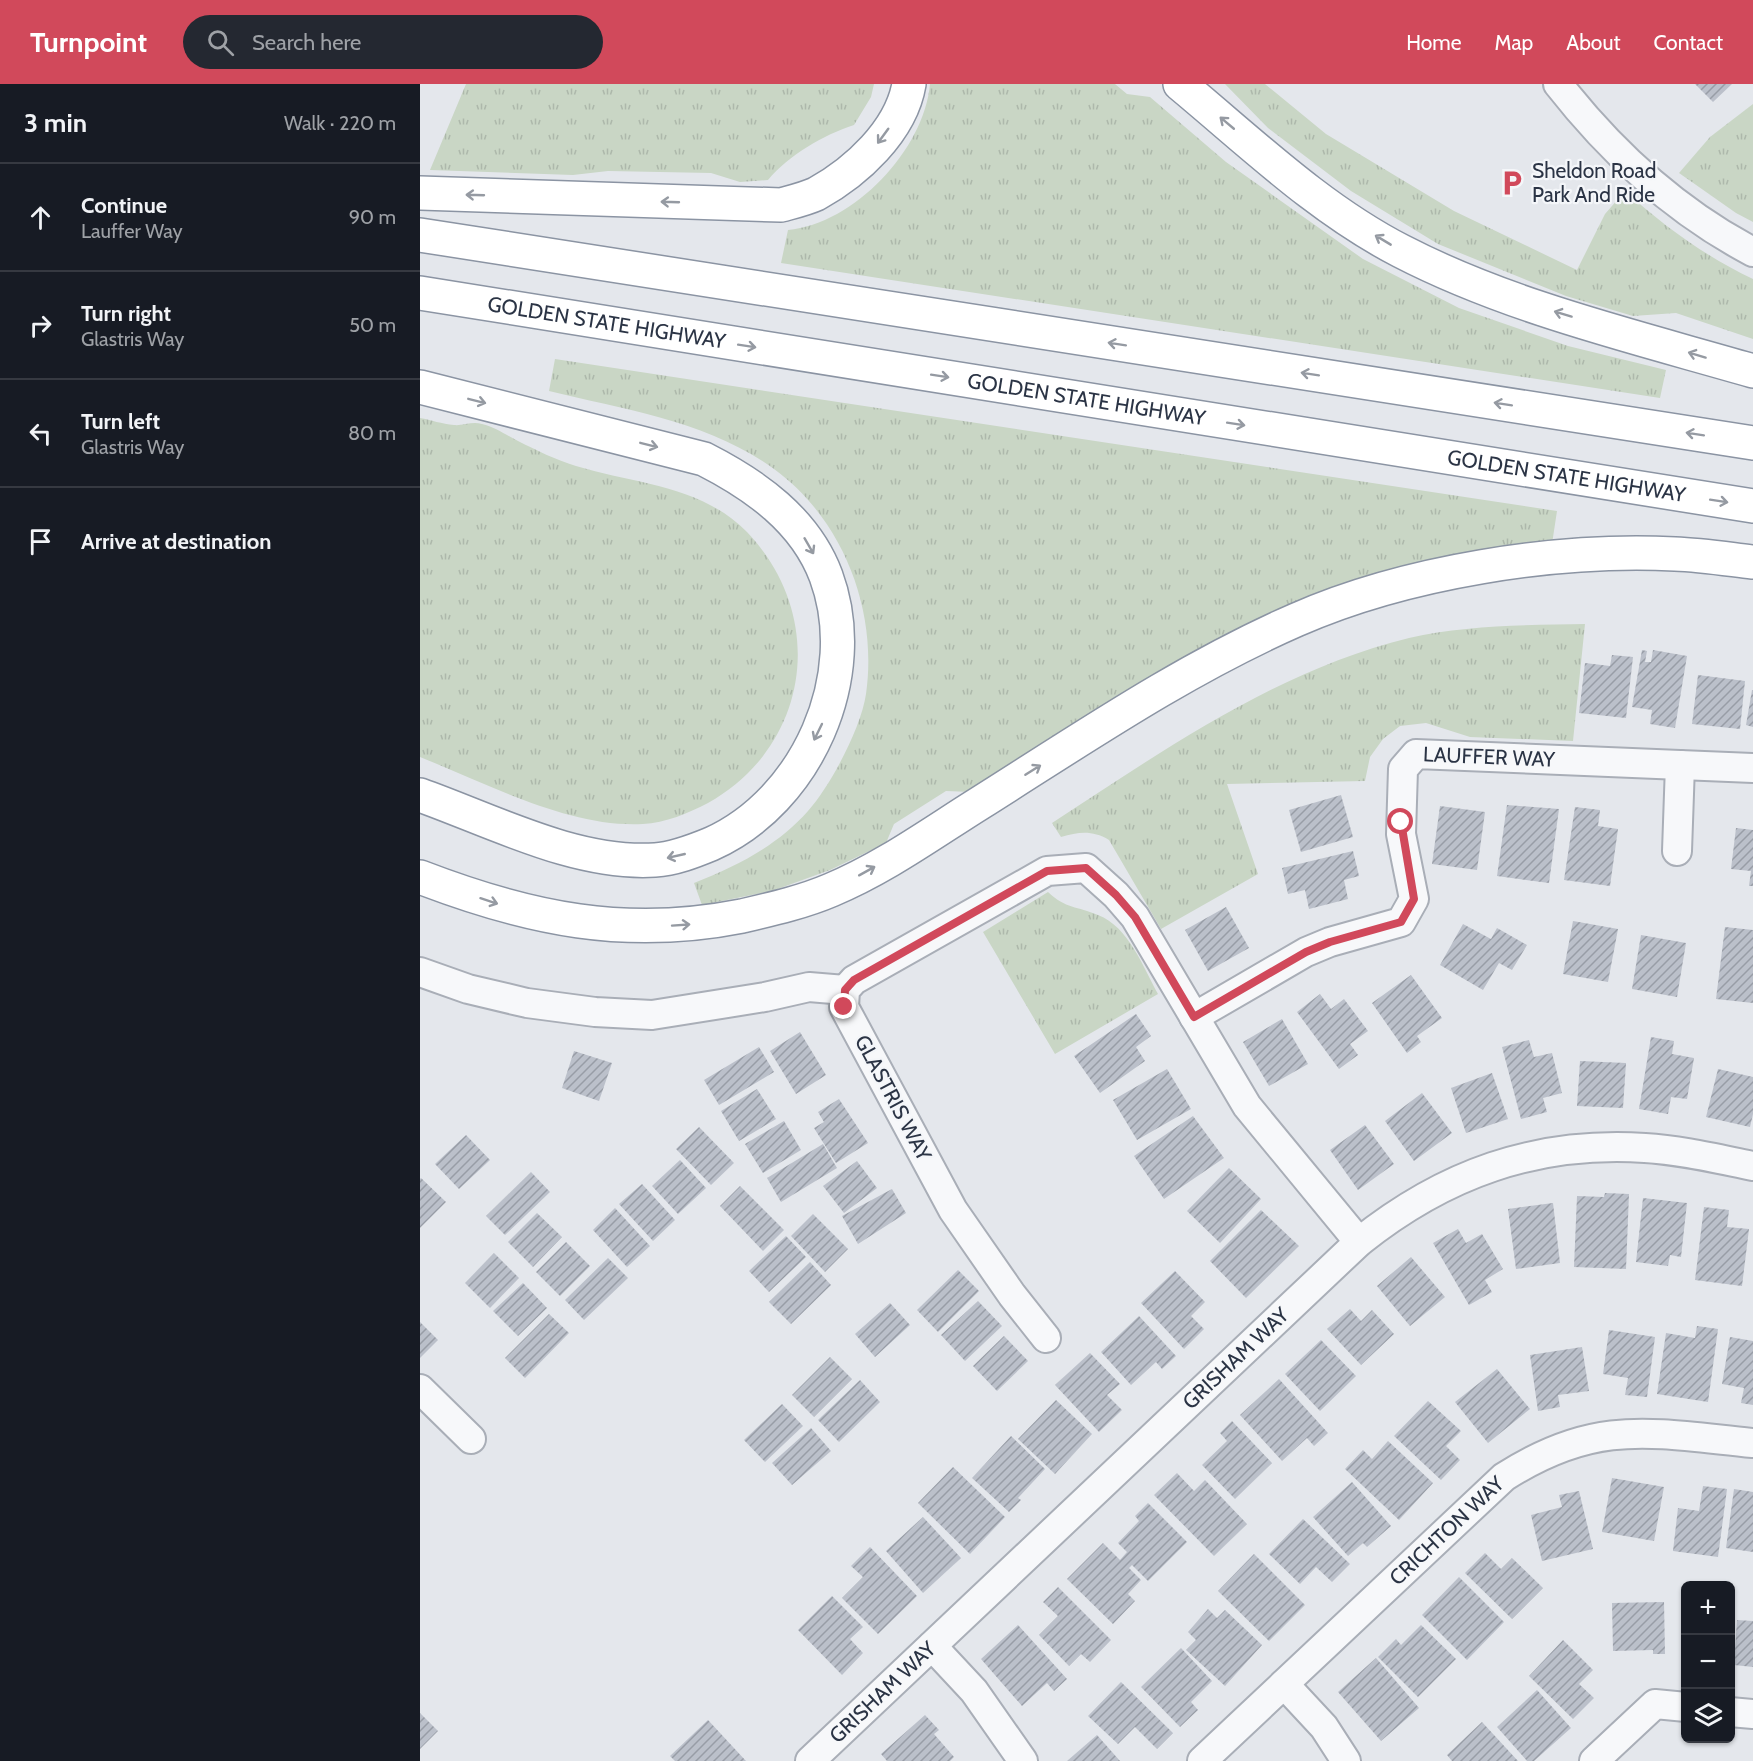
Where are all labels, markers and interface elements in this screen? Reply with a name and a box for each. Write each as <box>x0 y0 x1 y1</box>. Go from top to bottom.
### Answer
search box <box>183 15 603 69</box>
text: Turnpoint <box>30 25 147 59</box>
icon: search <box>204 26 237 59</box>
text: Search here <box>252 29 361 56</box>
text: Home <box>1406 30 1462 55</box>
text: Map <box>1495 30 1533 55</box>
text: About <box>1566 30 1620 55</box>
text: Contact <box>1653 30 1723 55</box>
text: 3 min <box>24 107 87 139</box>
text: Walk · 220 m <box>284 111 396 135</box>
one-way arrow <box>1220 116 1235 130</box>
one-way arrow <box>877 128 889 144</box>
place label: Sheldon Road Park And Ride <box>1532 158 1656 207</box>
parking icon: Sheldon Road Park And Ride <box>1497 168 1527 198</box>
one-way arrow <box>466 189 486 201</box>
text: Continue <box>81 192 167 219</box>
one-way arrow <box>660 196 680 207</box>
icon: ahead <box>24 201 57 234</box>
text: 90 m <box>349 205 396 229</box>
text: Lauffer Way <box>81 219 183 243</box>
one-way arrow <box>1375 234 1392 246</box>
street label: GOLDEN STATE HIGHWAY <box>486 291 729 354</box>
text: Turn right <box>81 300 171 327</box>
one-way arrow <box>1553 308 1572 319</box>
icon: right <box>24 309 57 342</box>
text: 50 m <box>349 313 396 337</box>
text: Glastris Way <box>81 327 184 351</box>
one-way arrow <box>1108 338 1128 349</box>
one-way arrow <box>737 340 757 351</box>
one-way arrow <box>1688 349 1707 360</box>
street label: GOLDEN STATE HIGHWAY <box>966 368 1209 431</box>
one-way arrow <box>1301 368 1320 379</box>
one-way arrow <box>930 371 949 382</box>
one-way arrow <box>467 396 486 408</box>
one-way arrow <box>1493 398 1513 409</box>
text: Turn left <box>81 408 160 435</box>
icon: left <box>24 417 57 450</box>
one-way arrow <box>1226 418 1245 429</box>
text: 80 m <box>348 421 396 445</box>
one-way arrow <box>1686 429 1706 440</box>
text: Glastris Way <box>81 435 184 459</box>
one-way arrow <box>639 440 658 452</box>
street label: GOLDEN STATE HIGHWAY <box>1446 444 1688 507</box>
one-way arrow <box>1709 496 1728 507</box>
icon: arrive <box>24 525 57 558</box>
text: Arrive at destination <box>81 528 271 555</box>
one-way arrow <box>803 537 815 554</box>
one-way arrow <box>812 723 824 741</box>
street label: LAUFFER WAY <box>1423 741 1557 772</box>
one-way arrow <box>1024 763 1041 775</box>
route start <box>1387 808 1413 834</box>
one-way arrow <box>667 850 686 862</box>
one-way arrow <box>858 865 875 877</box>
one-way arrow <box>479 896 498 907</box>
one-way arrow <box>671 919 691 930</box>
route end <box>830 993 856 1019</box>
street label: GLASTRIS WAY <box>850 1031 938 1166</box>
street label: GRISHAM WAY <box>1177 1301 1294 1414</box>
street label: CRICHTON WAY <box>1384 1470 1510 1590</box>
map controls <box>1681 1581 1735 1743</box>
button: + <box>1681 1581 1735 1635</box>
street label: GRISHAM WAY <box>824 1635 941 1748</box>
button: − <box>1681 1635 1735 1689</box>
button: layers <box>1681 1689 1735 1743</box>

